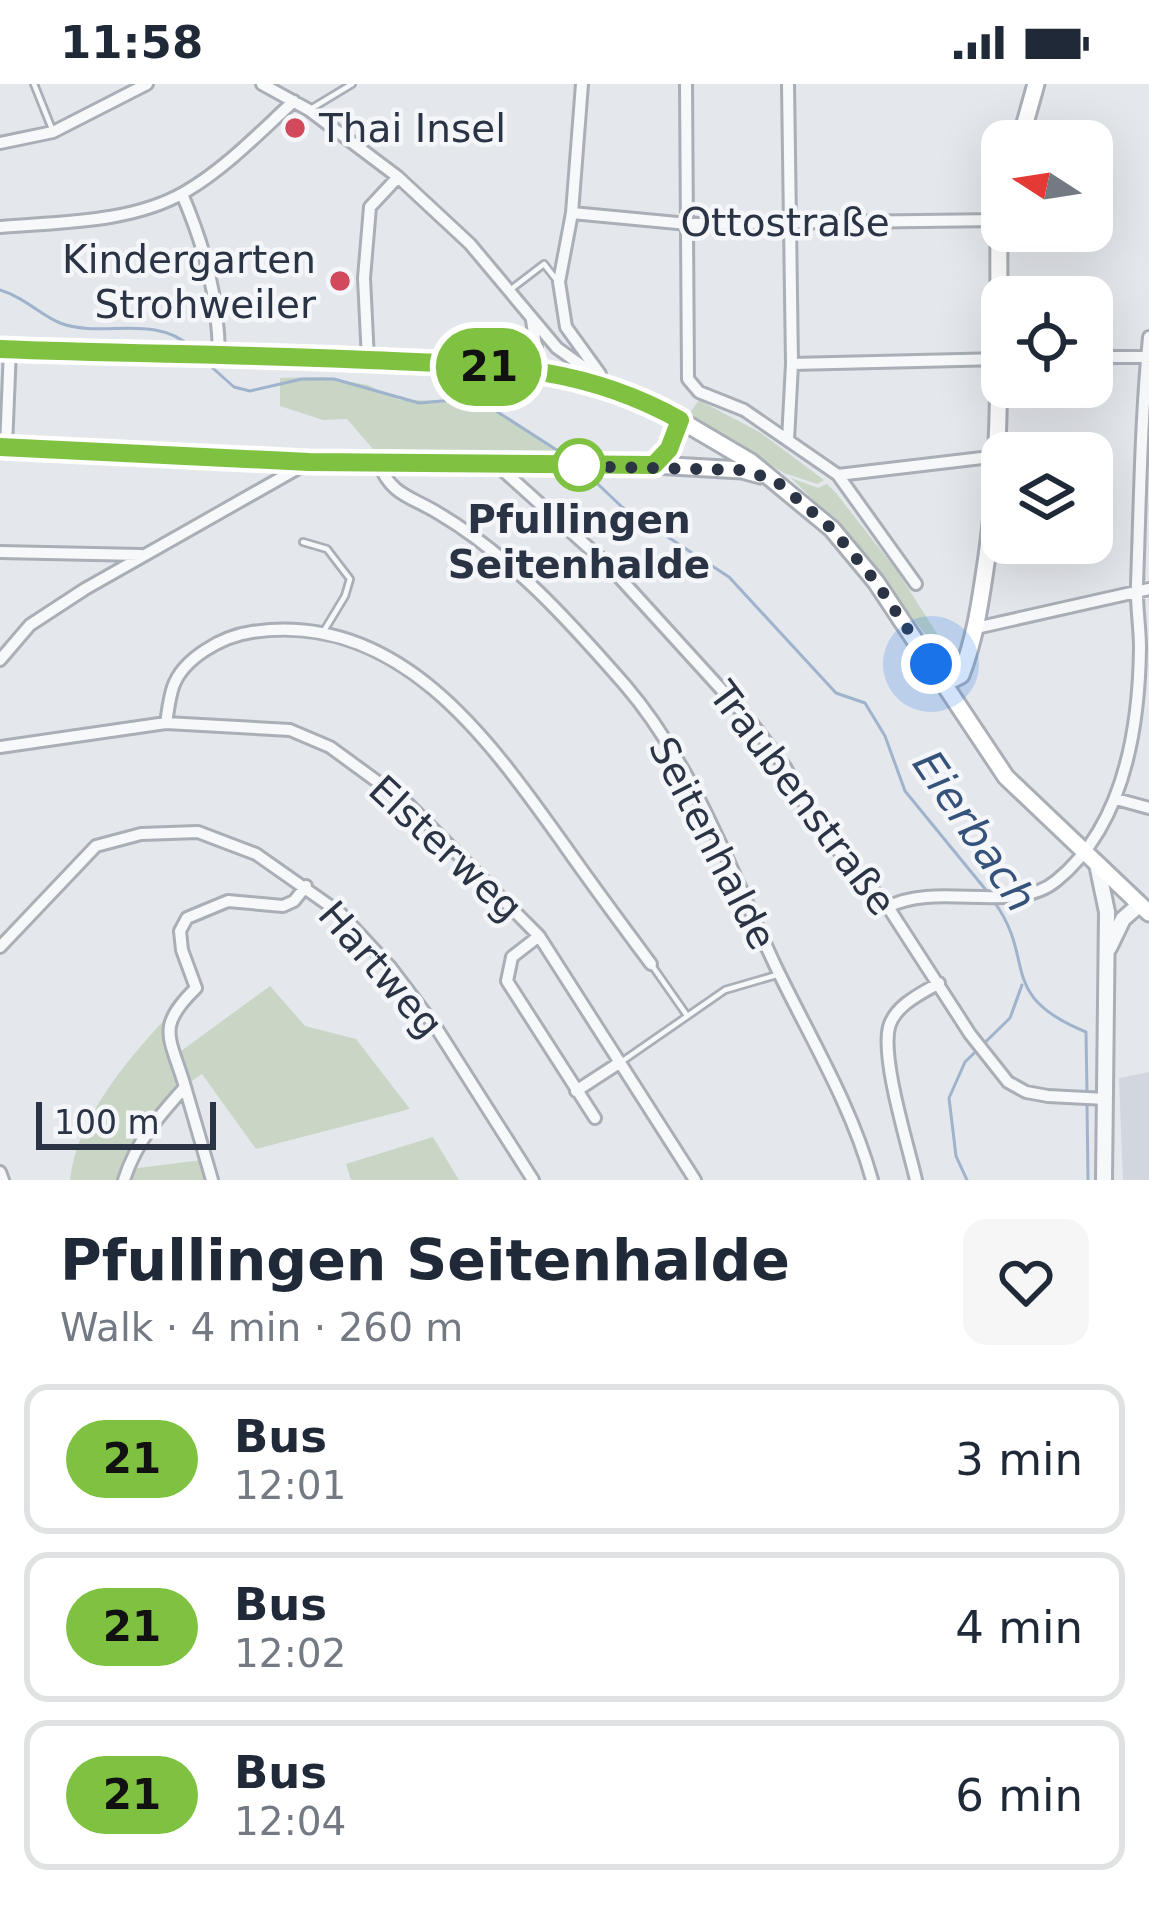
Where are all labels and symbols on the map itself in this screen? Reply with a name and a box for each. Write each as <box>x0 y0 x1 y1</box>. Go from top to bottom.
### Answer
place label: Thai Insel <box>318 106 506 151</box>
marker: Thai Insel <box>282 115 308 141</box>
north arrow <box>981 120 1113 252</box>
street label: Ottostraße <box>680 200 890 245</box>
place label: Kindergarten Strohweiler <box>62 237 317 327</box>
marker: Kindergarten Strohweiler <box>327 268 353 294</box>
line badge: 21 <box>435 328 543 406</box>
marker: Pfullingen Seitenhalde <box>554 440 604 490</box>
place label: Pfullingen Seitenhalde <box>448 497 710 587</box>
your location <box>901 634 961 694</box>
street label: Traubenstraße <box>700 672 905 924</box>
street label: Seitenhalde <box>640 730 785 957</box>
water label: Eierbach <box>903 742 1046 921</box>
street label: Elsterweg <box>360 767 531 930</box>
street label: Hartweg <box>309 892 452 1046</box>
scale bar <box>36 1096 216 1149</box>

